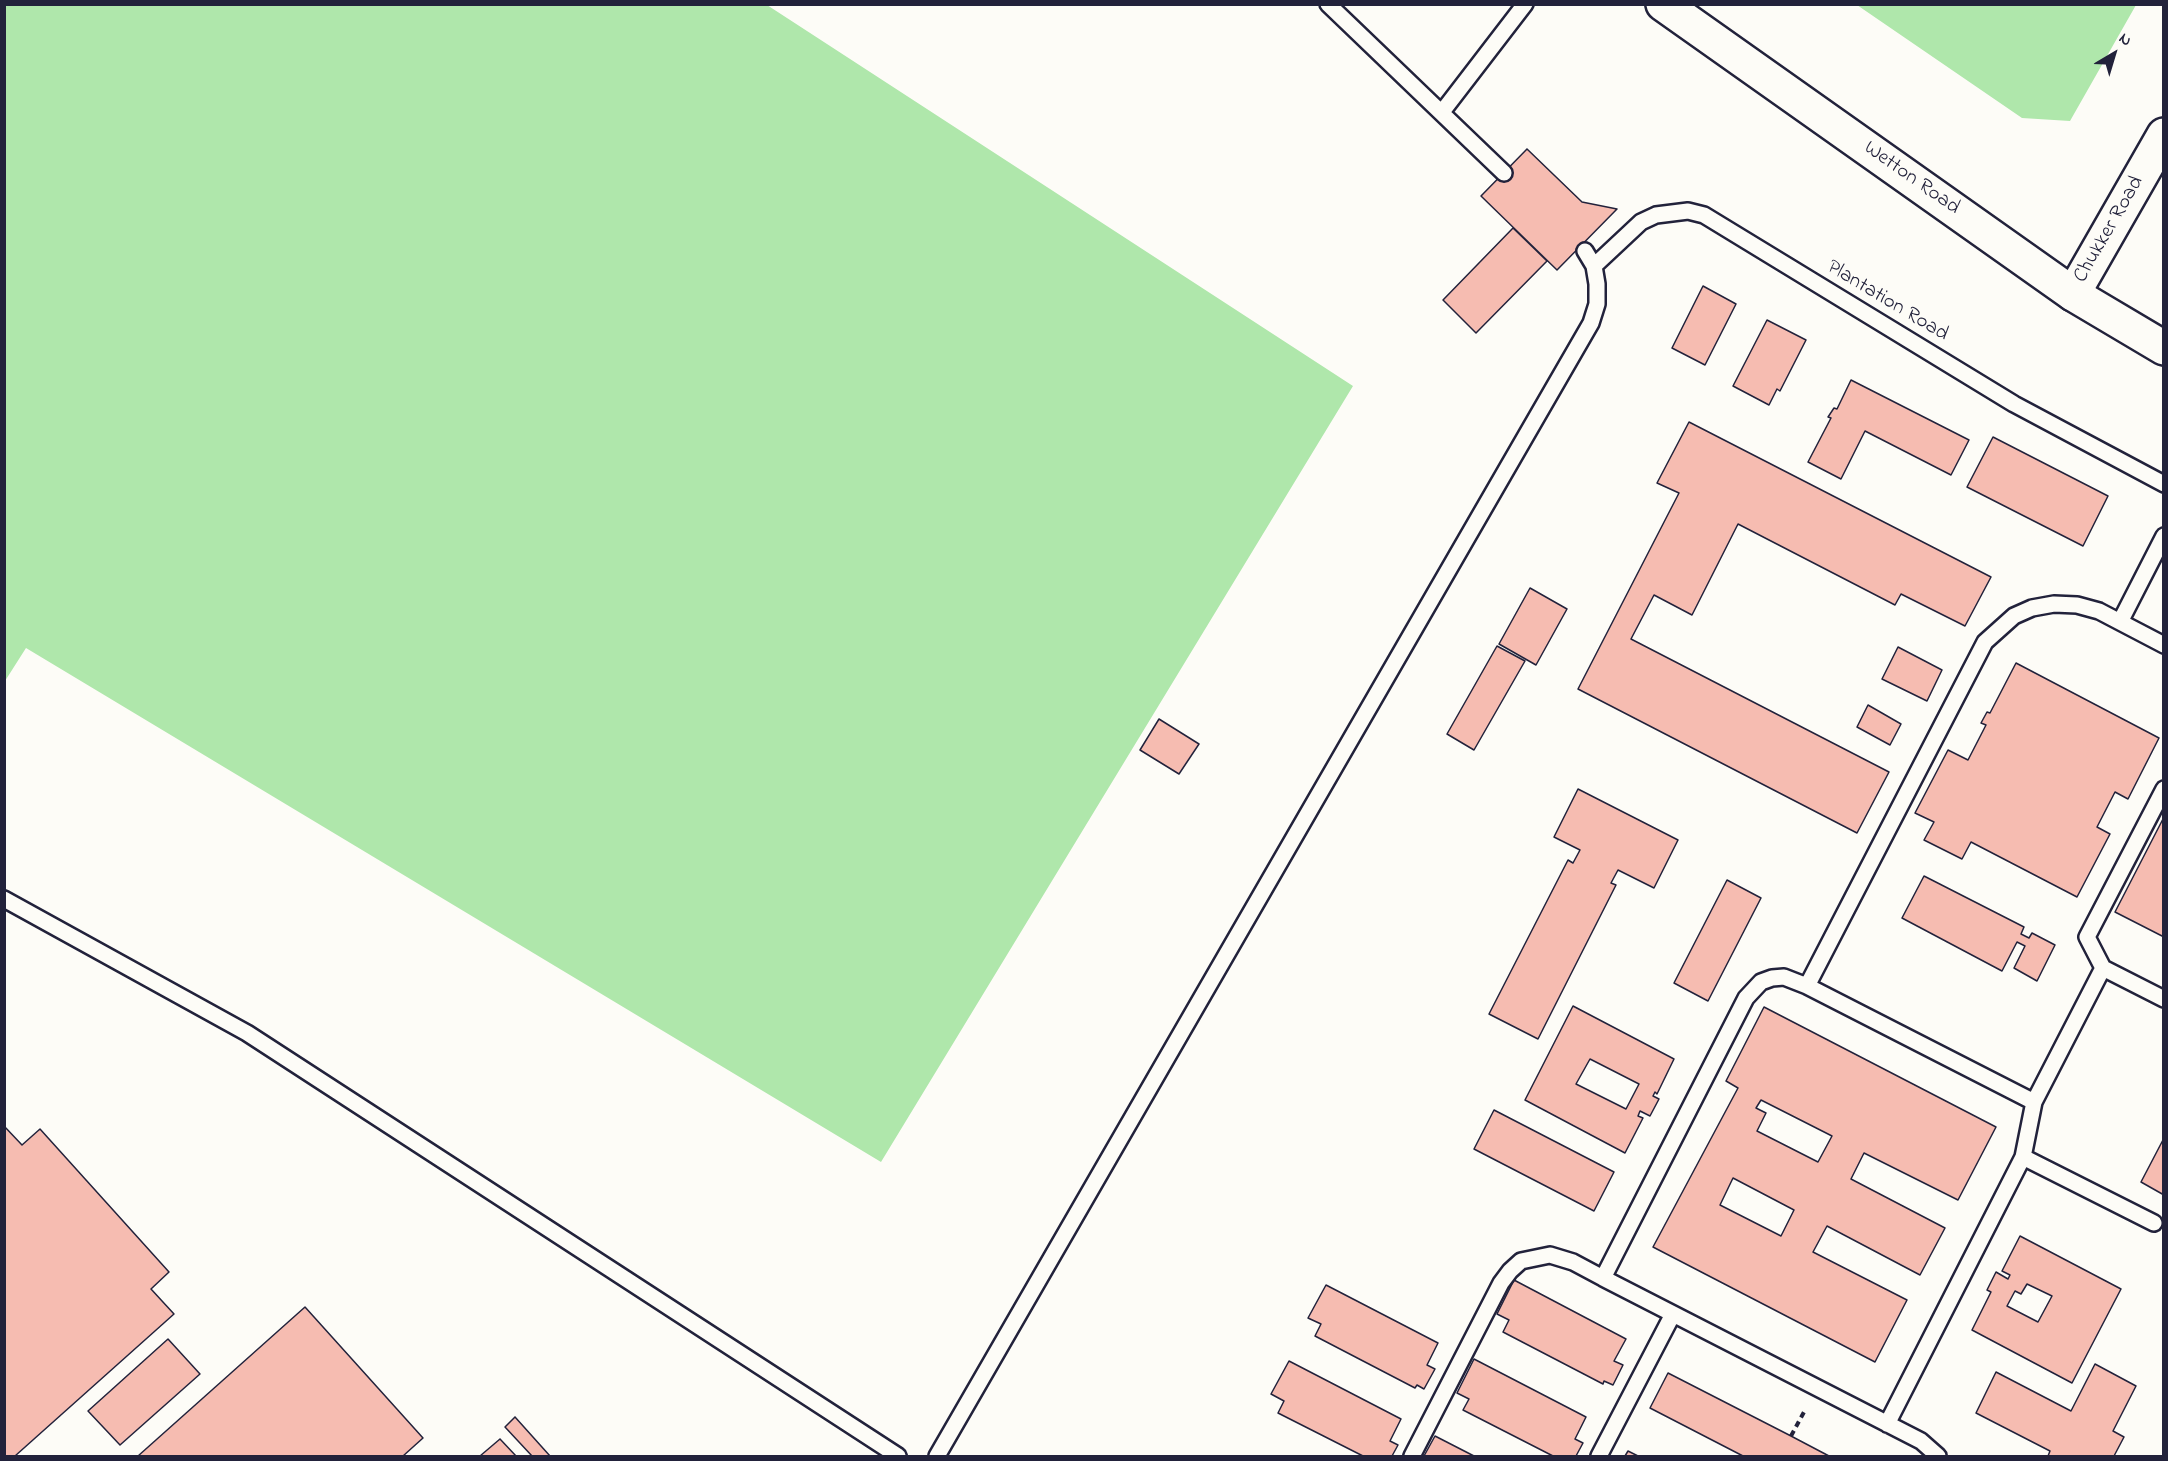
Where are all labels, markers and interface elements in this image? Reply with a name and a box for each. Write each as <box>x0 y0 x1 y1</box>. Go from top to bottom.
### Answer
north arrow <box>2084 24 2144 84</box>
text: N <box>2113 27 2137 53</box>
street label: Wetton Road <box>1858 137 1964 221</box>
street label: Chukker Road <box>2069 172 2151 288</box>
street label: Plantation Road <box>1822 256 1952 348</box>

